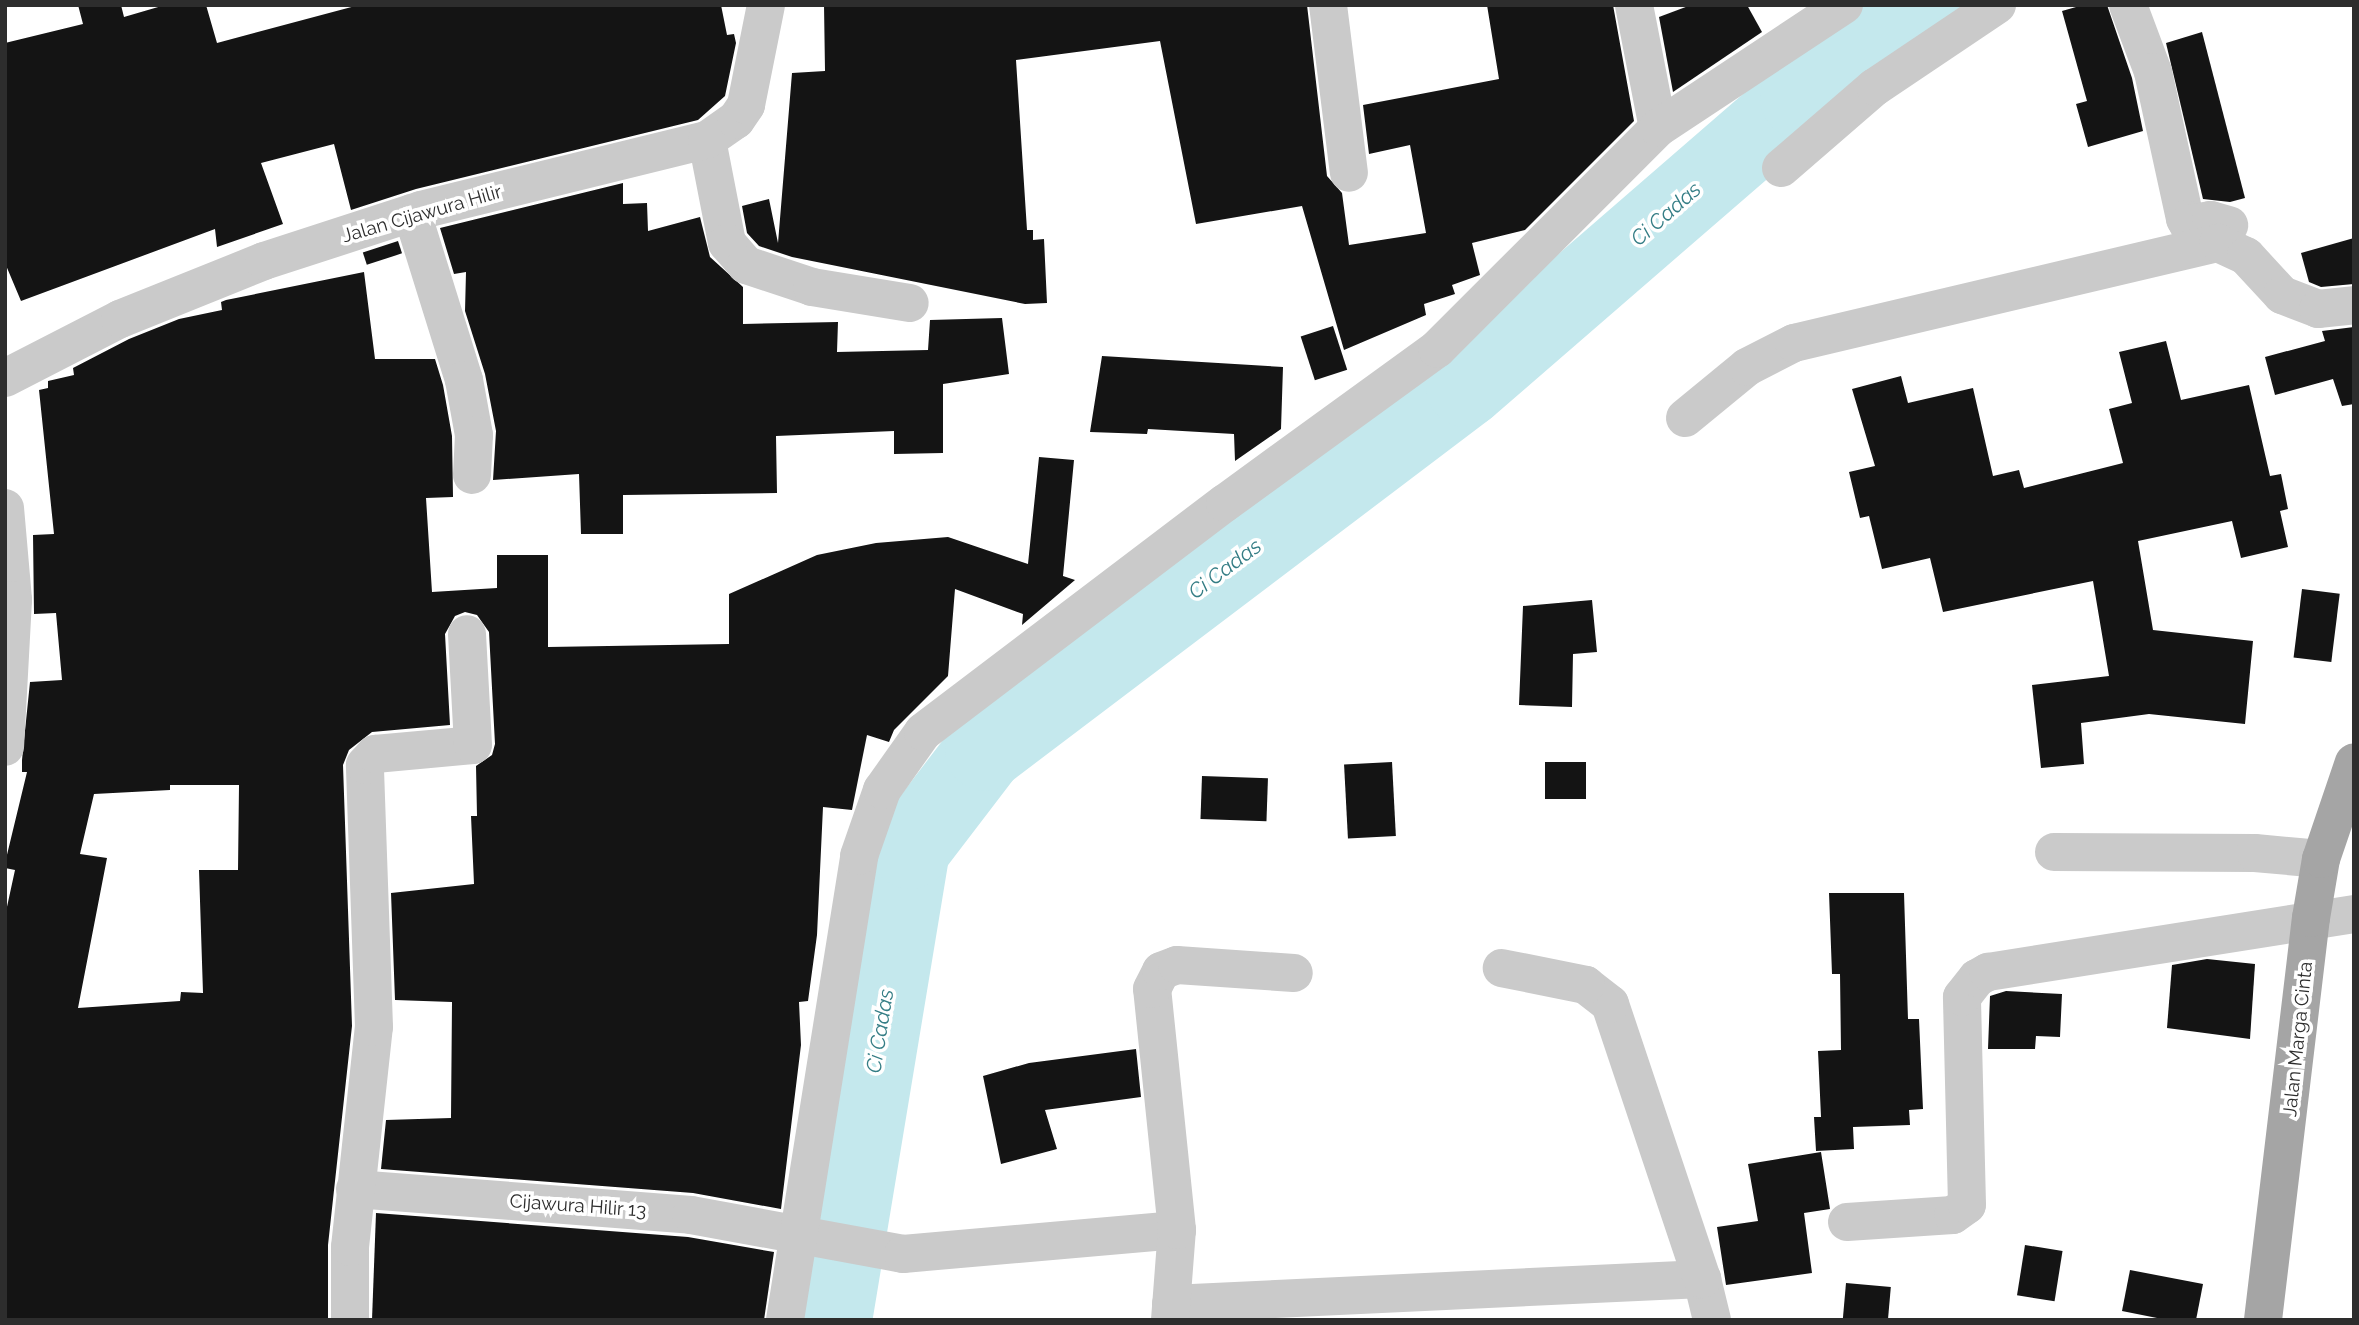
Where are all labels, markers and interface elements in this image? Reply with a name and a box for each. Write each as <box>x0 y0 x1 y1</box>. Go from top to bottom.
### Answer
water label: Ci Cadas <box>1626 177 1706 251</box>
street label: Jalan Cijawura Hilir <box>340 180 504 248</box>
water label: Ci Cadas <box>1184 533 1266 605</box>
street label: Jalan Marga Cinta <box>2279 960 2317 1118</box>
water label: Ci Cadas <box>861 987 899 1075</box>
street label: Cijawura Hilir 13 <box>509 1190 647 1222</box>

